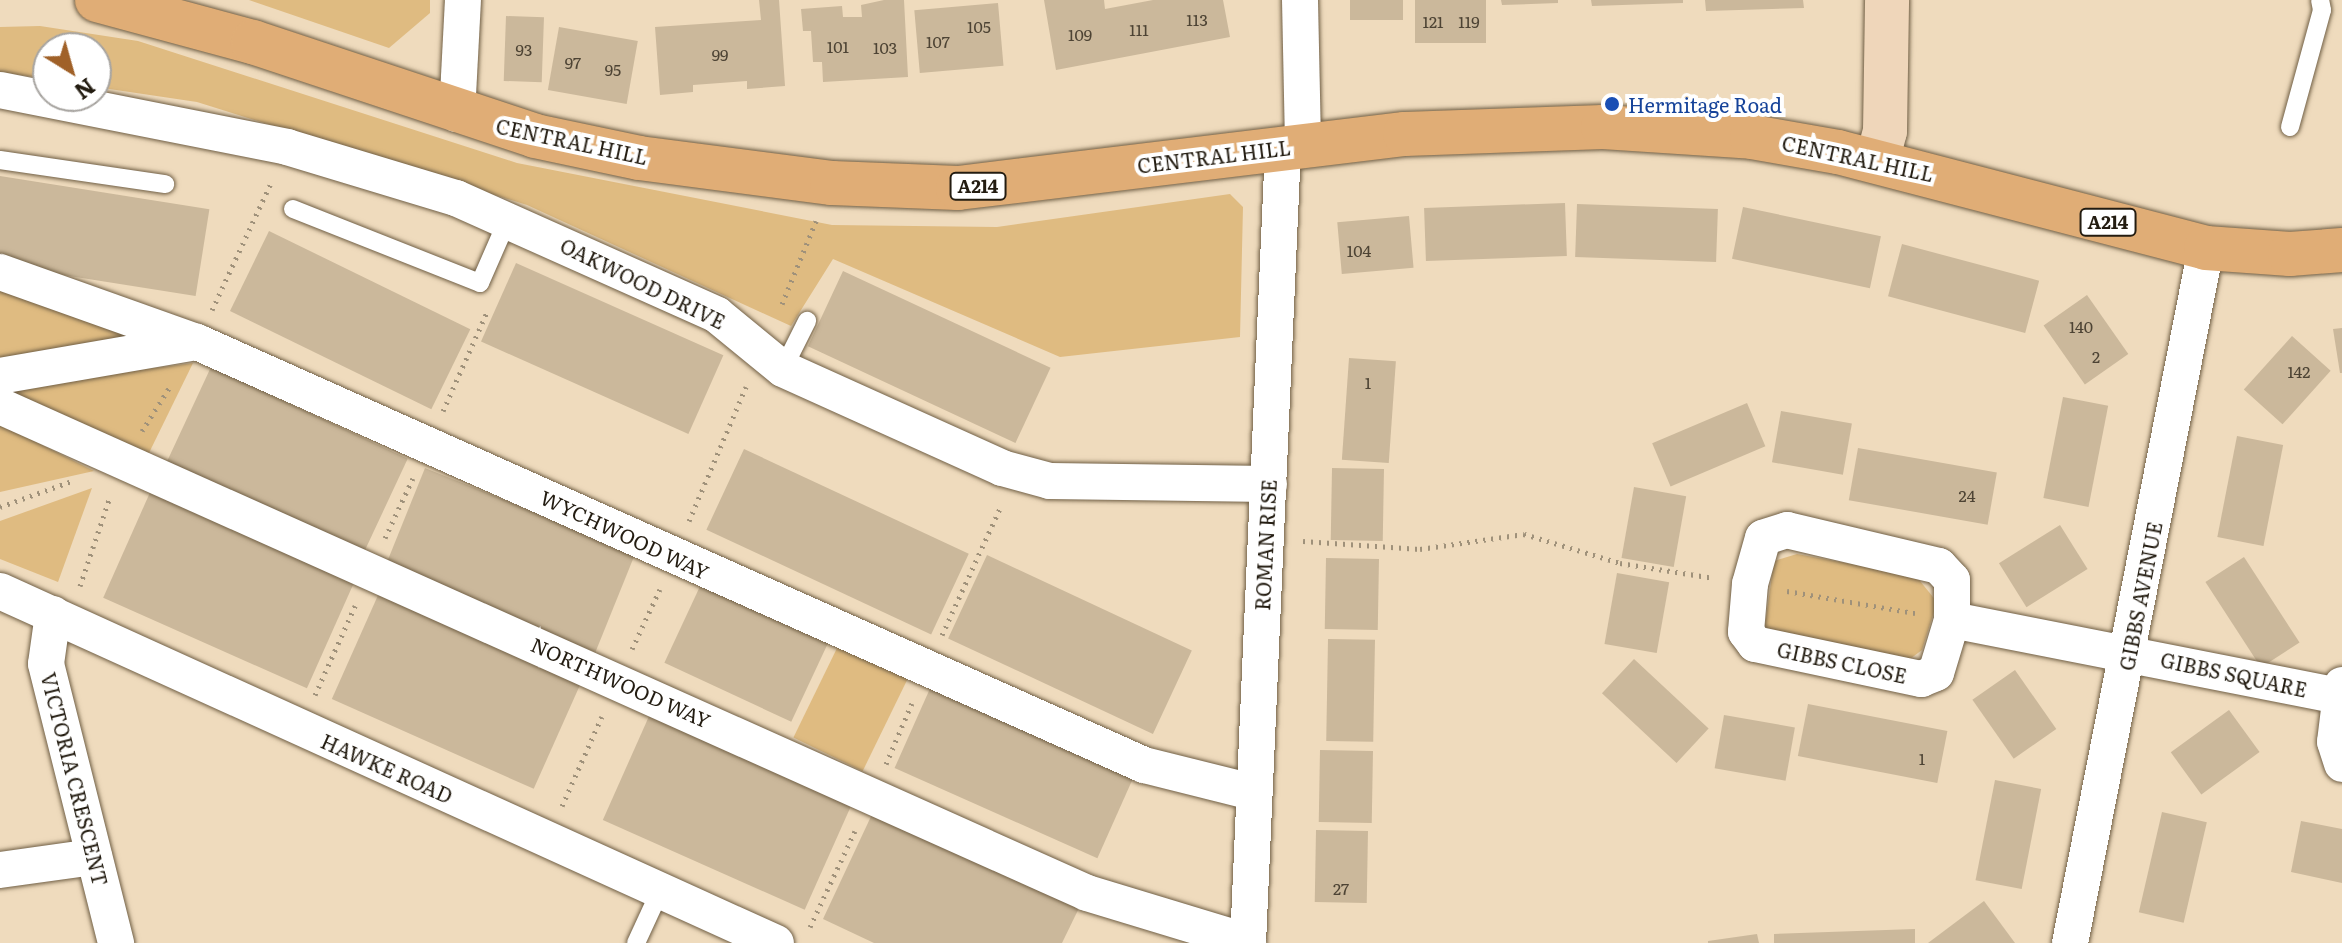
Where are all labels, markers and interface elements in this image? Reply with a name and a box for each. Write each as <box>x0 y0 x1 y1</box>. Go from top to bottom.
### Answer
house number: 113 <box>1186 9 1208 29</box>
house number: 121 <box>1422 11 1444 31</box>
house number: 119 <box>1458 11 1480 31</box>
house number: 105 <box>967 16 991 36</box>
house number: 111 <box>1129 19 1149 39</box>
house number: 109 <box>1068 24 1092 44</box>
house number: 107 <box>926 31 950 51</box>
north arrow <box>32 32 112 112</box>
house number: 101 <box>827 36 849 56</box>
house number: 103 <box>873 37 897 57</box>
house number: 93 <box>515 39 533 59</box>
house number: 99 <box>712 44 728 64</box>
house number: 97 <box>565 52 581 72</box>
house number: 95 <box>605 59 621 79</box>
text: N <box>68 71 103 109</box>
place label: Hermitage Road <box>1628 92 1782 116</box>
marker: Hermitage Road <box>1603 95 1621 113</box>
street label: CENTRAL HILL <box>494 113 650 169</box>
street label: CENTRAL HILL <box>1780 130 1936 186</box>
street label: CENTRAL HILL <box>1136 135 1292 177</box>
road number: A214 <box>948 172 1008 200</box>
road number: A214 <box>2078 208 2138 236</box>
street label: OAKWOOD DRIVE <box>557 233 729 333</box>
house number: 104 <box>1347 240 1371 260</box>
house number: 140 <box>2069 316 2093 336</box>
house number: 2 <box>2092 346 2100 366</box>
house number: 142 <box>2288 361 2310 381</box>
house number: 1 <box>1365 372 1371 392</box>
street label: ROMAN RISE <box>1250 479 1280 611</box>
street label: WYCHWOOD WAY <box>537 484 713 584</box>
house number: 24 <box>1959 485 1975 505</box>
street label: GIBBS AVENUE <box>2114 519 2166 673</box>
street label: NORTHWOOD WAY <box>528 632 714 732</box>
street label: GIBBS CLOSE <box>1775 637 1909 687</box>
street label: GIBBS SQUARE <box>2158 647 2310 701</box>
street label: VICTORIA CRESCENT <box>37 670 113 888</box>
street label: HAWKE ROAD <box>318 728 456 808</box>
house number: 1 <box>1919 748 1925 768</box>
house number: 27 <box>1333 878 1349 898</box>

